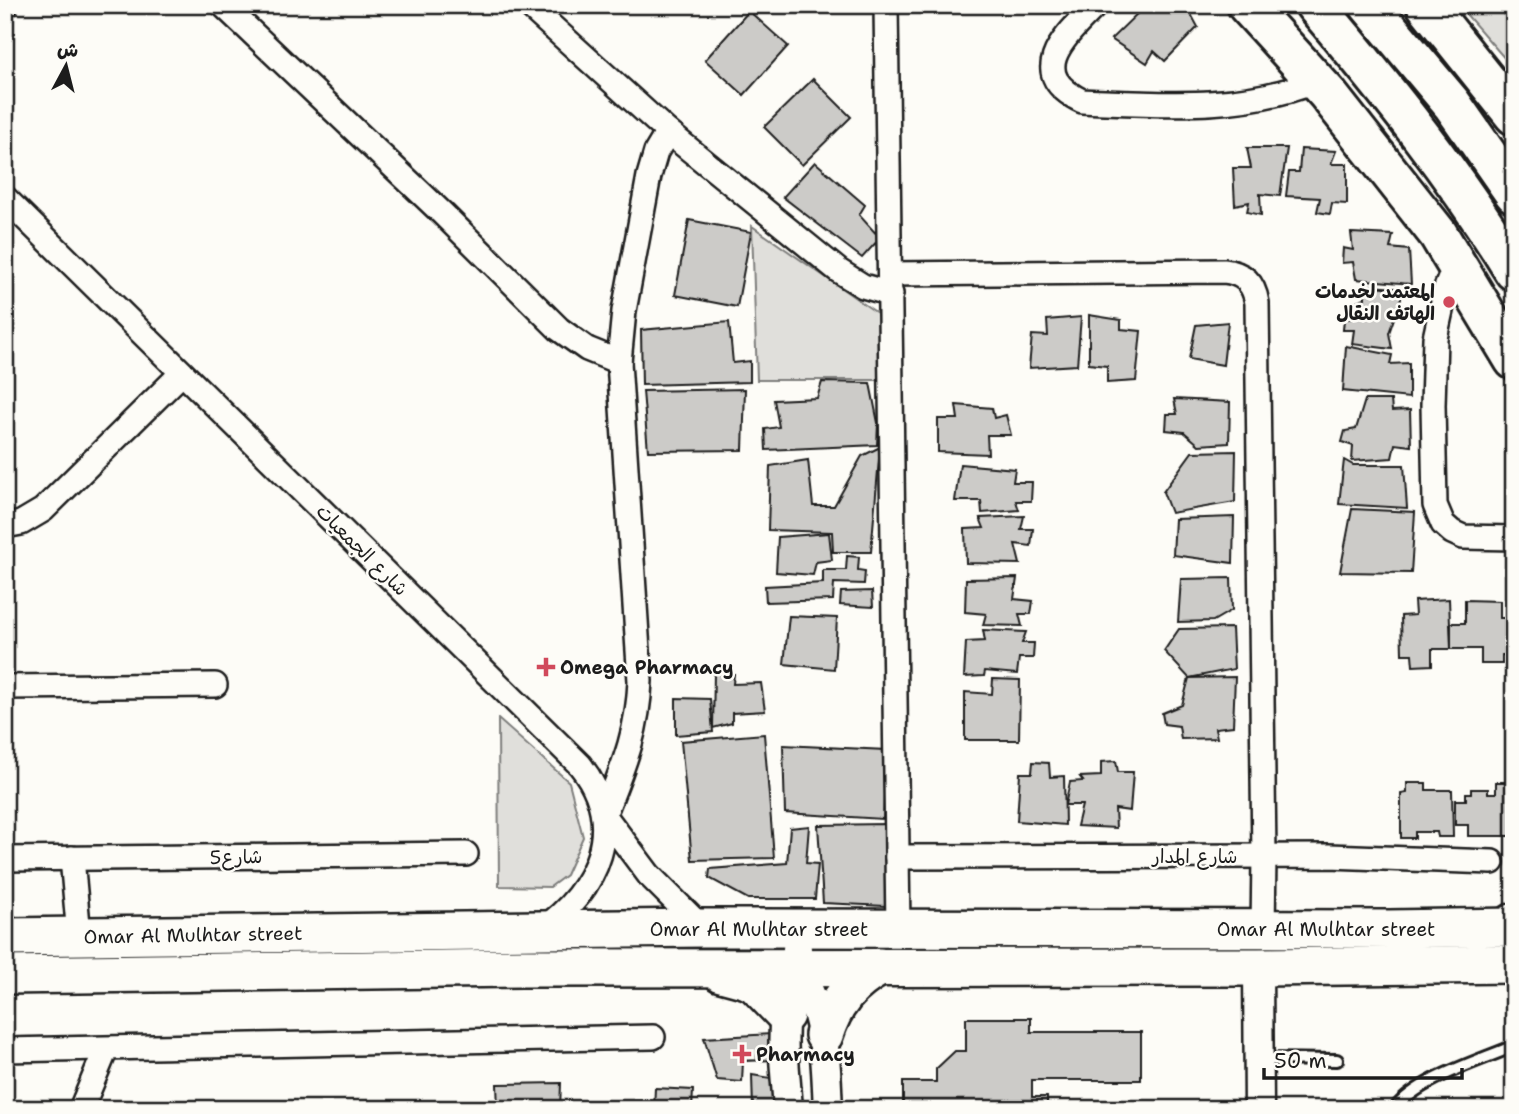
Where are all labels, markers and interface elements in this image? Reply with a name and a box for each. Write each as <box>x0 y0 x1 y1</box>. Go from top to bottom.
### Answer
north arrow <box>32 32 102 102</box>
text: ش <box>56 36 80 63</box>
place label: المعتمد لخدمات الهاتف النقال <box>1315 279 1435 326</box>
marker: المعتمد لخدمات الهاتف النقال <box>1441 294 1457 310</box>
street label: شارع الجمعيات <box>310 499 413 602</box>
place label: Omega Pharmacy <box>560 655 734 680</box>
marker: Omega Pharmacy <box>538 659 554 675</box>
street label: شارع5 <box>209 844 263 871</box>
street label: شارع المدار <box>1150 844 1238 870</box>
street label: Omar Al Mulhtar street <box>650 917 868 942</box>
street label: Omar Al Mulhtar street <box>1217 917 1435 942</box>
street label: Omar Al Mulhtar street <box>83 921 303 949</box>
scale bar <box>1264 1037 1461 1081</box>
place label: Pharmacy <box>756 1042 855 1067</box>
marker: Pharmacy <box>734 1046 750 1062</box>
text: 50 m <box>1274 1047 1327 1075</box>

